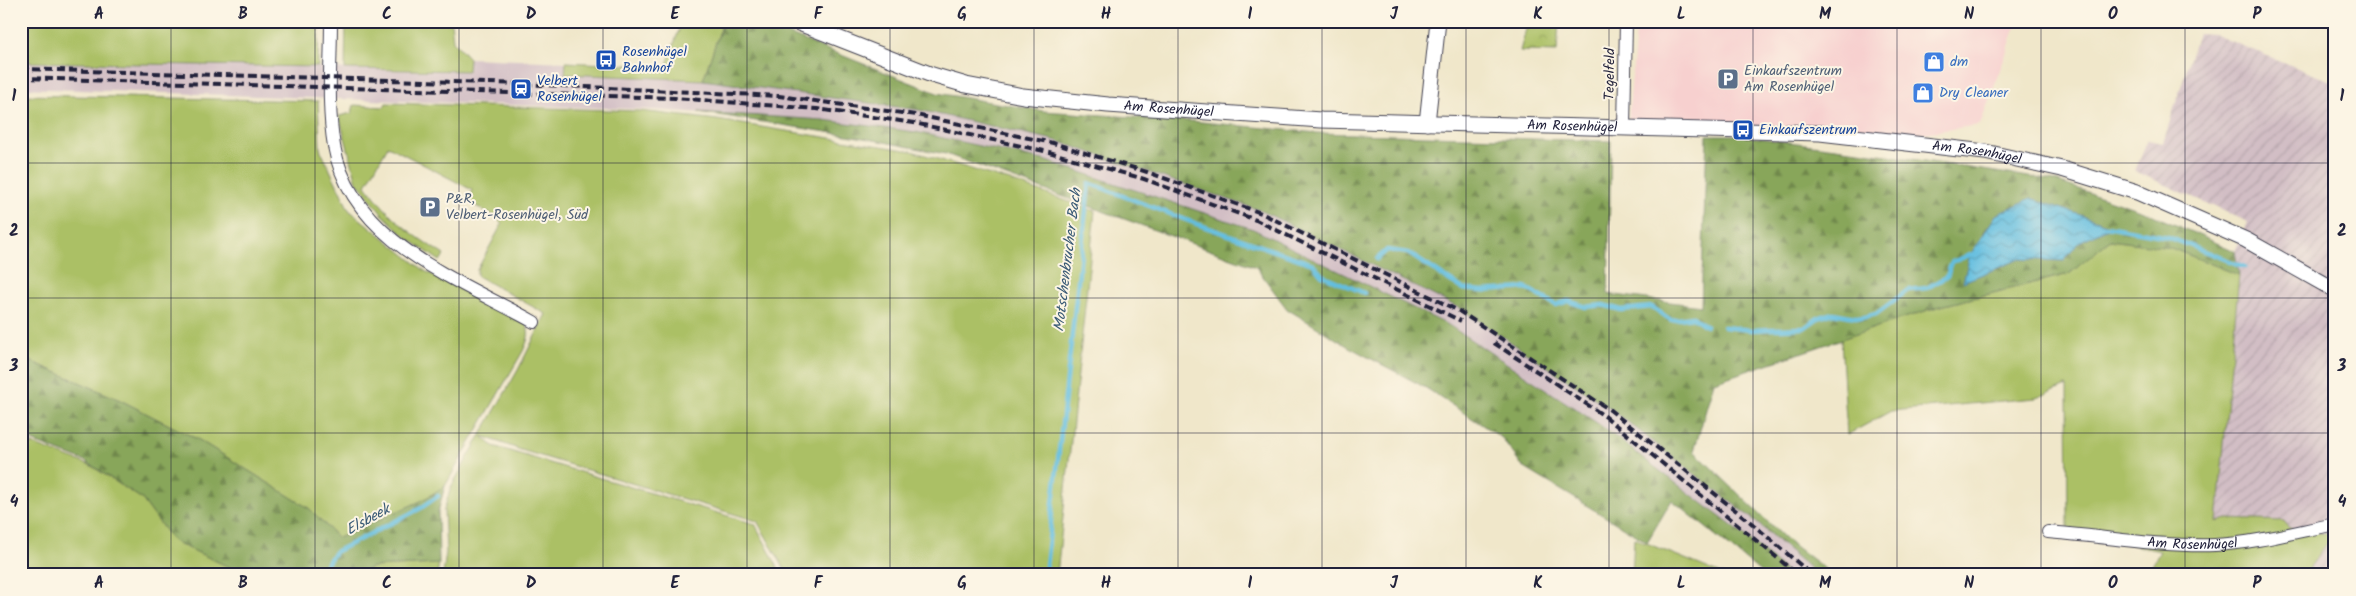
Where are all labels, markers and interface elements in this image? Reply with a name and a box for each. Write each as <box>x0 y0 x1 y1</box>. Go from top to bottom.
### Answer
text: A <box>94 2 104 27</box>
text: B <box>238 2 248 27</box>
text: C <box>382 2 392 27</box>
text: D <box>526 2 537 27</box>
text: E <box>671 2 681 27</box>
text: F <box>814 2 824 27</box>
text: G <box>957 2 967 27</box>
text: H <box>1101 2 1111 27</box>
text: I <box>1248 2 1253 27</box>
text: J <box>1390 2 1399 27</box>
text: K <box>1533 2 1543 27</box>
text: L <box>1677 2 1685 27</box>
text: M <box>1819 2 1832 27</box>
text: N <box>1964 2 1974 27</box>
text: O <box>2108 2 2118 27</box>
text: P <box>2253 2 2263 27</box>
place label: Rosenhügel Bahnhof <box>622 41 687 79</box>
street label: Tegelfeld <box>1599 47 1621 100</box>
bus stop icon: Rosenhügel Bahnhof <box>594 48 618 72</box>
shop icon: dm <box>1922 50 1946 74</box>
place label: dm <box>1950 51 1968 73</box>
place label: Einkaufszentrum Am Rosenhügel <box>1744 60 1842 98</box>
parking icon: Einkaufszentrum Am Rosenhügel <box>1716 67 1740 91</box>
place label: Velbert Rosenhügel <box>537 70 602 108</box>
station icon: Velbert Rosenhügel <box>509 77 533 101</box>
shop icon: Dry Cleaner <box>1911 81 1935 105</box>
place label: Dry Cleaner <box>1939 82 2009 104</box>
text: 1 <box>12 84 17 109</box>
text: 1 <box>2340 84 2345 109</box>
street label: Am Rosenhügel <box>1123 95 1215 123</box>
street label: Am Rosenhügel <box>1527 114 1618 139</box>
bus stop icon: Einkaufszentrum <box>1731 118 1755 142</box>
place label: Einkaufszentrum <box>1759 119 1857 141</box>
street label: Am Rosenhügel <box>1931 135 2024 171</box>
water label: Motschenbrucher Bach <box>1047 185 1089 333</box>
place label: P&R, Velbert-Rosenhügel, Süd <box>446 188 589 226</box>
parking icon: P&R, Velbert-Rosenhügel, Süd <box>418 195 442 219</box>
text: 2 <box>9 219 19 244</box>
text: 2 <box>2337 219 2347 244</box>
text: 3 <box>9 354 19 379</box>
text: 3 <box>2337 354 2347 379</box>
text: 4 <box>10 490 19 515</box>
text: 4 <box>2338 490 2347 515</box>
water label: Elsbeek <box>342 497 396 542</box>
street label: Am Rosenhügel <box>2146 531 2239 556</box>
text: A <box>94 571 104 596</box>
text: B <box>238 571 248 596</box>
text: C <box>382 571 392 596</box>
text: D <box>526 571 537 596</box>
text: E <box>671 571 681 596</box>
text: F <box>814 571 824 596</box>
text: G <box>957 571 967 596</box>
text: H <box>1101 571 1111 596</box>
text: I <box>1248 571 1253 596</box>
text: J <box>1390 571 1399 596</box>
text: K <box>1533 571 1543 596</box>
text: L <box>1677 571 1685 596</box>
text: M <box>1819 571 1832 596</box>
text: N <box>1964 571 1974 596</box>
text: O <box>2108 571 2118 596</box>
text: P <box>2253 571 2263 596</box>

